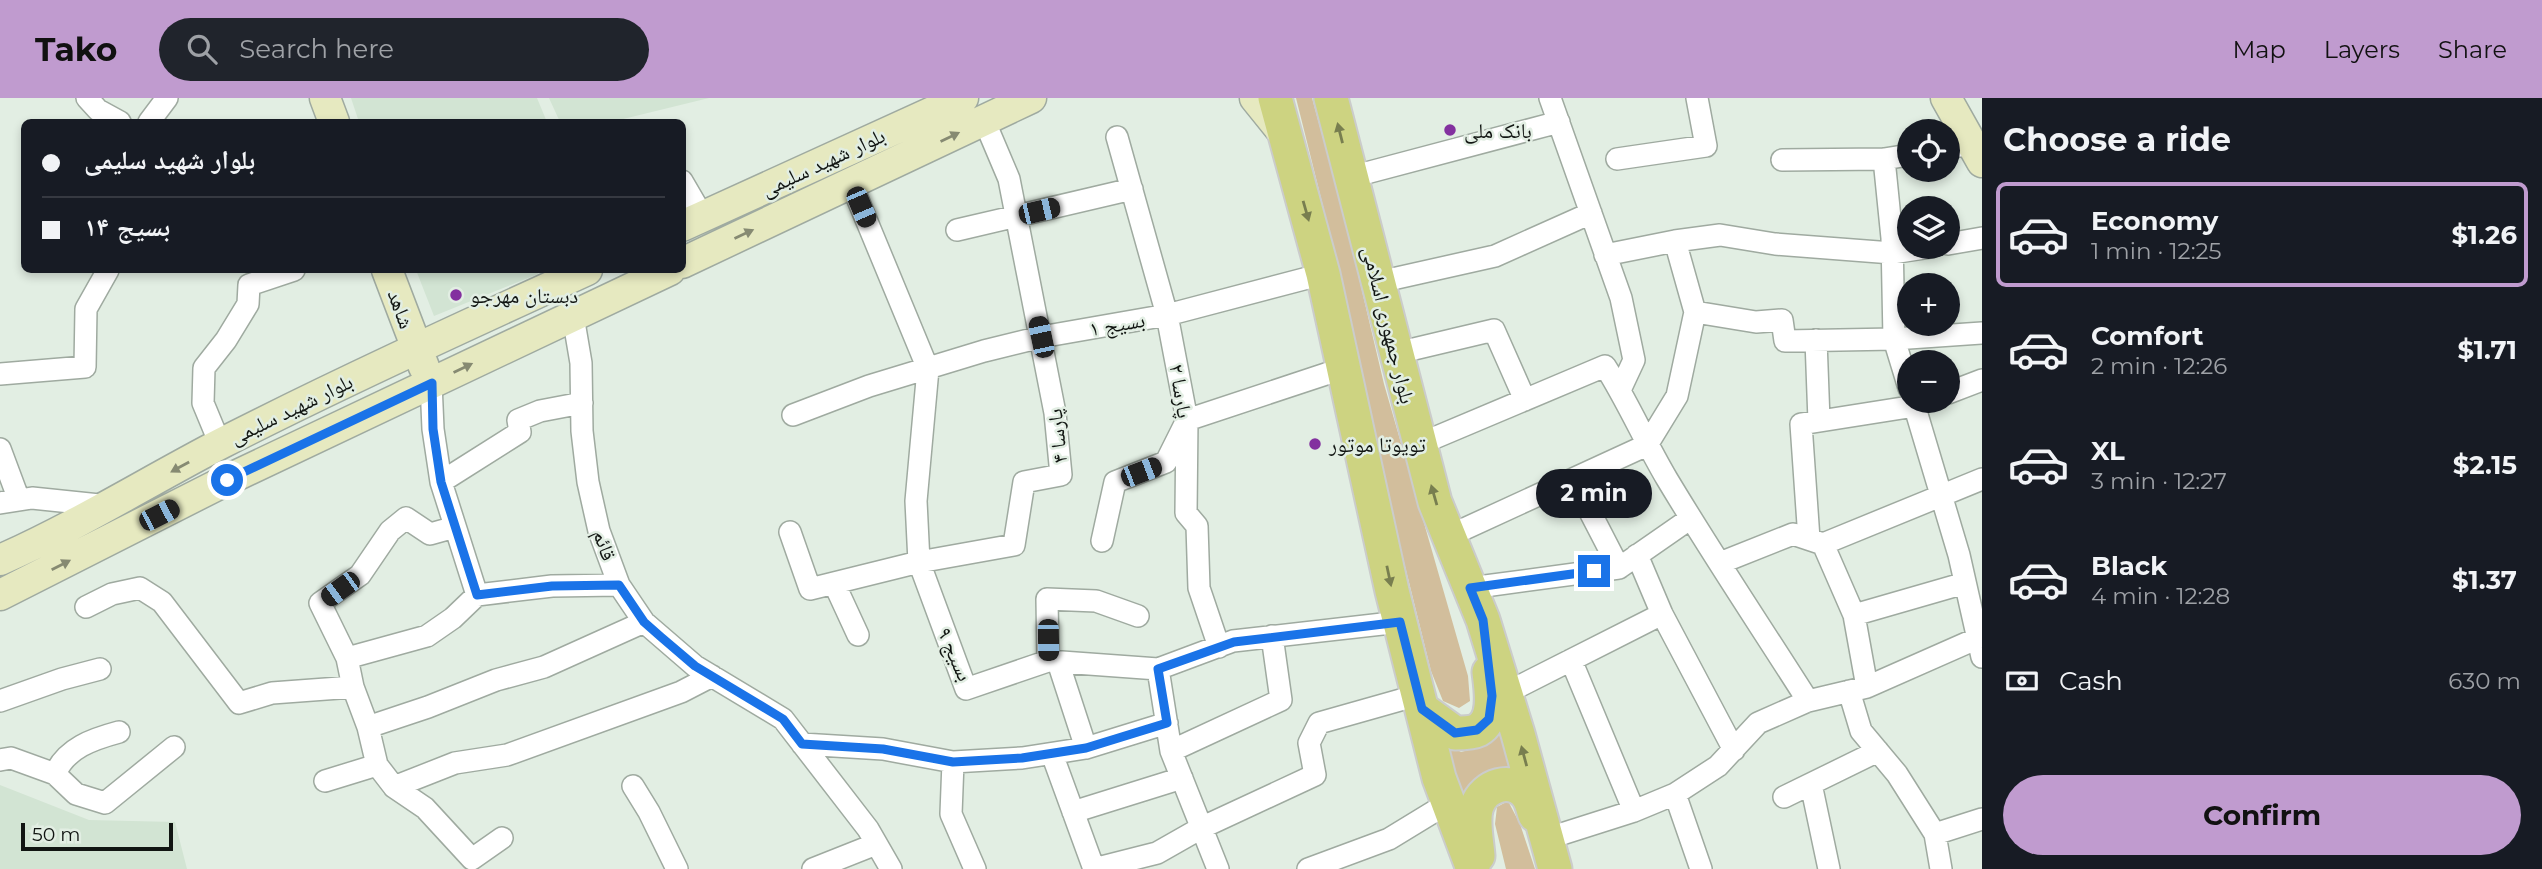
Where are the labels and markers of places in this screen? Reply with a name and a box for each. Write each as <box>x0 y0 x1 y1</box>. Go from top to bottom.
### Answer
place label: بانک ملی <box>1464 118 1532 144</box>
marker: بانک ملی <box>1442 122 1458 138</box>
place label: دبستان مهرجو <box>470 283 578 308</box>
marker: دبستان مهرجو <box>448 287 464 303</box>
place label: تویوتا موتور <box>1328 432 1426 457</box>
marker: تویوتا موتور <box>1307 436 1323 452</box>

